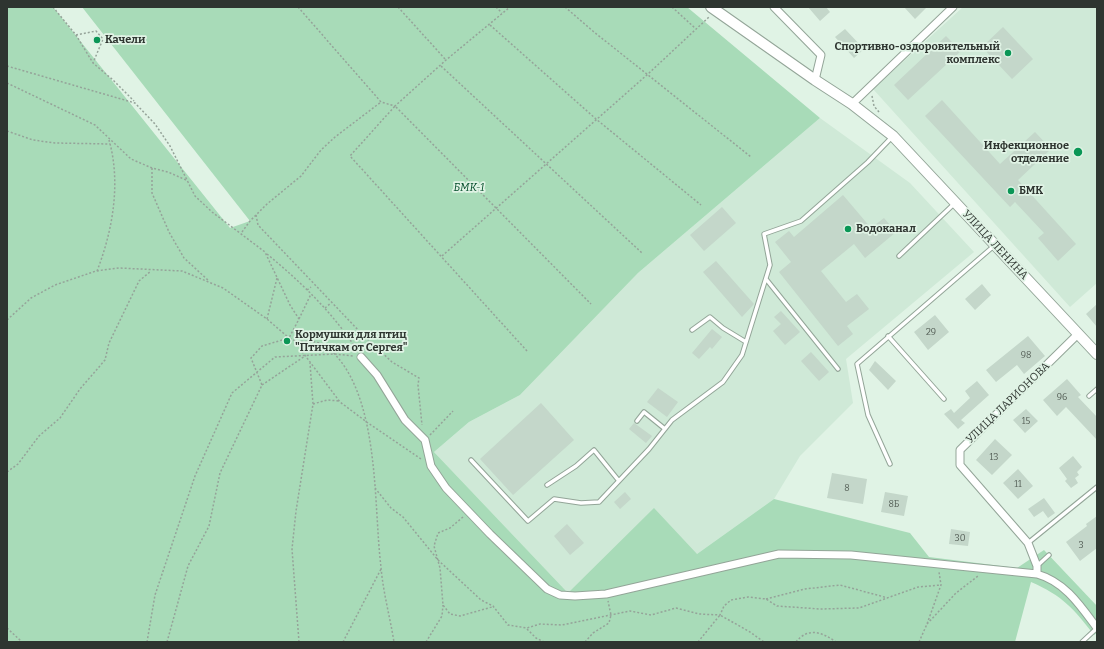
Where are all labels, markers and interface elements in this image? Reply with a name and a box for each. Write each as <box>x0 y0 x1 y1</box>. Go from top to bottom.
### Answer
place label: Качели <box>105 33 145 47</box>
marker: Качели <box>92 35 102 45</box>
place label: Спортивно-оздоровительный комплекс <box>834 40 1000 66</box>
marker: Спортивно-оздоровительный комплекс <box>1003 48 1013 58</box>
place label: Инфекционное отделение <box>984 139 1069 165</box>
marker: Инфекционное отделение <box>1072 146 1084 158</box>
park label: БМК-1 <box>454 181 484 195</box>
place label: БМК <box>1019 184 1043 198</box>
marker: БМК <box>1006 186 1016 196</box>
street label: УЛИЦА ЛЕНИНА <box>959 208 1031 282</box>
place label: Водоканал <box>856 222 916 236</box>
marker: Водоканал <box>843 224 853 234</box>
house number: 29 <box>926 327 936 337</box>
place label: Кормушки для птиц "Птичкам от Сергея" <box>295 328 408 354</box>
marker: Кормушки для птиц "Птичкам от Сергея" <box>282 336 292 346</box>
house number: 98 <box>1021 350 1031 360</box>
street label: УЛИЦА ЛАРИОНОВА <box>963 360 1053 446</box>
house number: 96 <box>1057 392 1067 402</box>
house number: 15 <box>1022 416 1030 426</box>
house number: 13 <box>990 452 998 462</box>
house number: 11 <box>1014 479 1022 489</box>
house number: 8 <box>844 483 850 493</box>
house number: 8Б <box>889 499 899 509</box>
house number: 30 <box>955 533 965 543</box>
house number: 3 <box>1078 540 1084 550</box>

